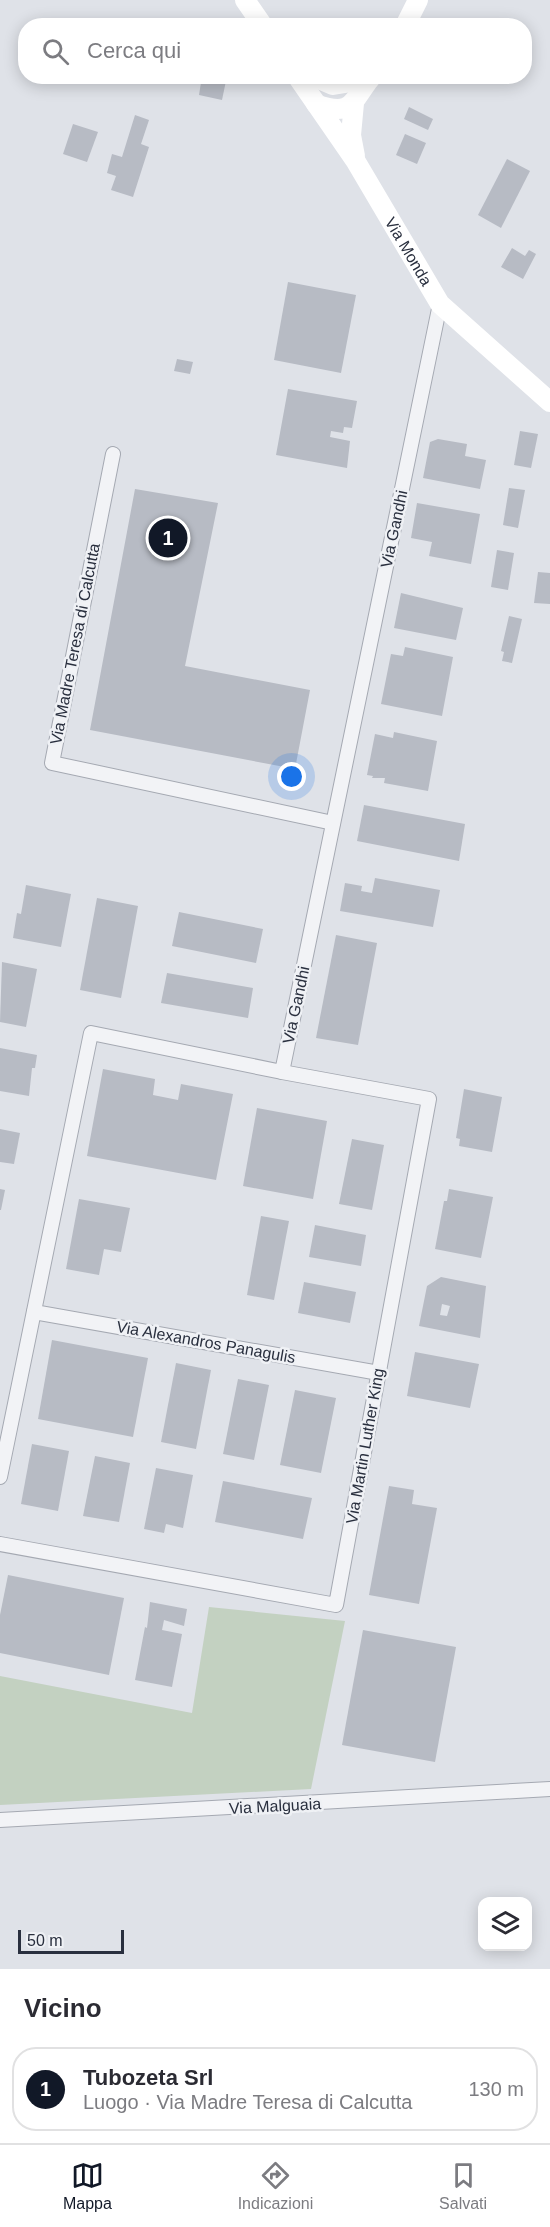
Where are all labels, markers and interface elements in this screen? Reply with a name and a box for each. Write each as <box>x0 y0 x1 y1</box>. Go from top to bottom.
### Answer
search box <box>18 18 532 84</box>
icon: search <box>39 35 72 68</box>
text: Cerca qui <box>87 38 181 63</box>
street label: Via Monda <box>382 214 436 288</box>
street label: Via Gandhi <box>377 489 411 569</box>
pin: 1 <box>148 516 188 560</box>
street label: Via Madre Teresa di Calcutta <box>47 542 103 746</box>
your location <box>277 762 306 791</box>
street label: Via Gandhi <box>279 965 313 1045</box>
street label: Via Alexandros Panagulis <box>115 1318 297 1366</box>
street label: Via Martin Luther King <box>343 1367 387 1525</box>
street label: Via Malguaia <box>229 1795 322 1817</box>
map controls <box>478 1897 532 1951</box>
button: layers <box>478 1897 532 1951</box>
scale bar <box>18 1927 124 1954</box>
text: 50 m <box>27 1932 63 1949</box>
text: Vicino <box>24 1993 102 2023</box>
text: Tubozeta Srl <box>83 2065 213 2090</box>
text: 1 <box>40 2078 51 2100</box>
text: 130 m <box>468 2078 524 2100</box>
text: Luogo · Via Madre Teresa di Calcutta <box>83 2091 412 2113</box>
tab: Mappa <box>63 2159 112 2213</box>
tab: Indicazioni <box>238 2159 313 2213</box>
tab: Salvati <box>439 2159 487 2213</box>

